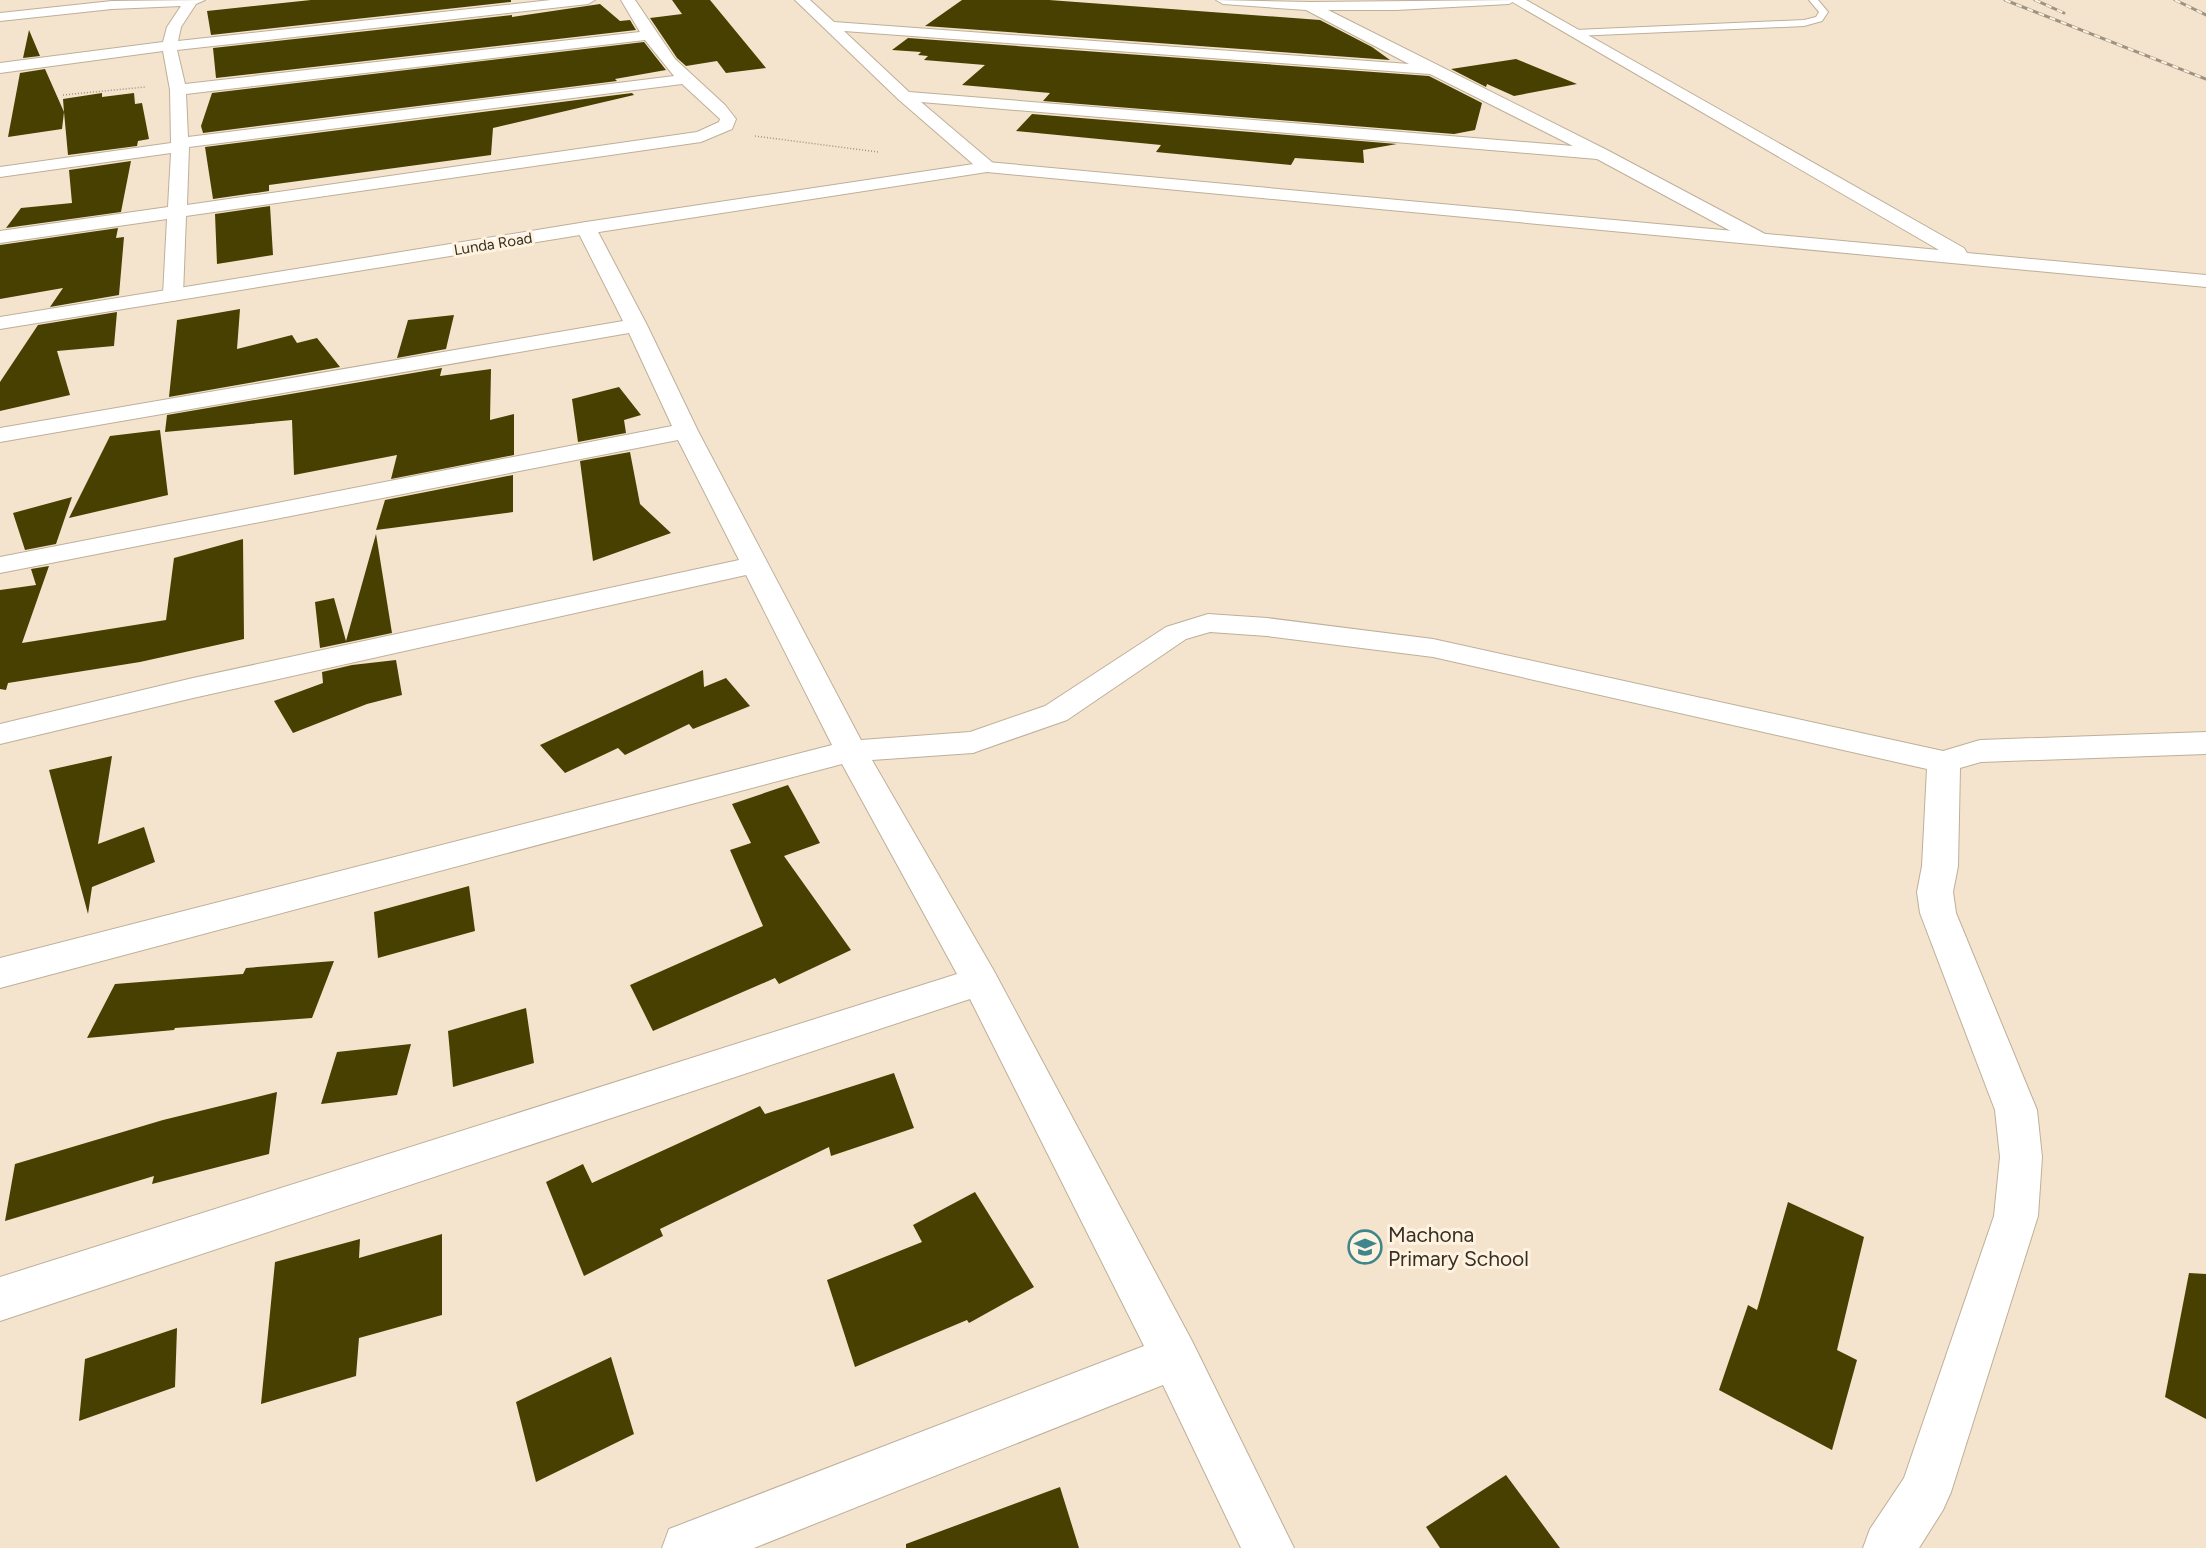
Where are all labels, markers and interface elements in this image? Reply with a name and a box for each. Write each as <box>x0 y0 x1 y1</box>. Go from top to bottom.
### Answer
street label: Lunda Road <box>452 229 534 259</box>
place label: Machona Primary School <box>1388 1222 1529 1271</box>
school or university icon: Machona Primary School <box>1347 1229 1383 1265</box>

